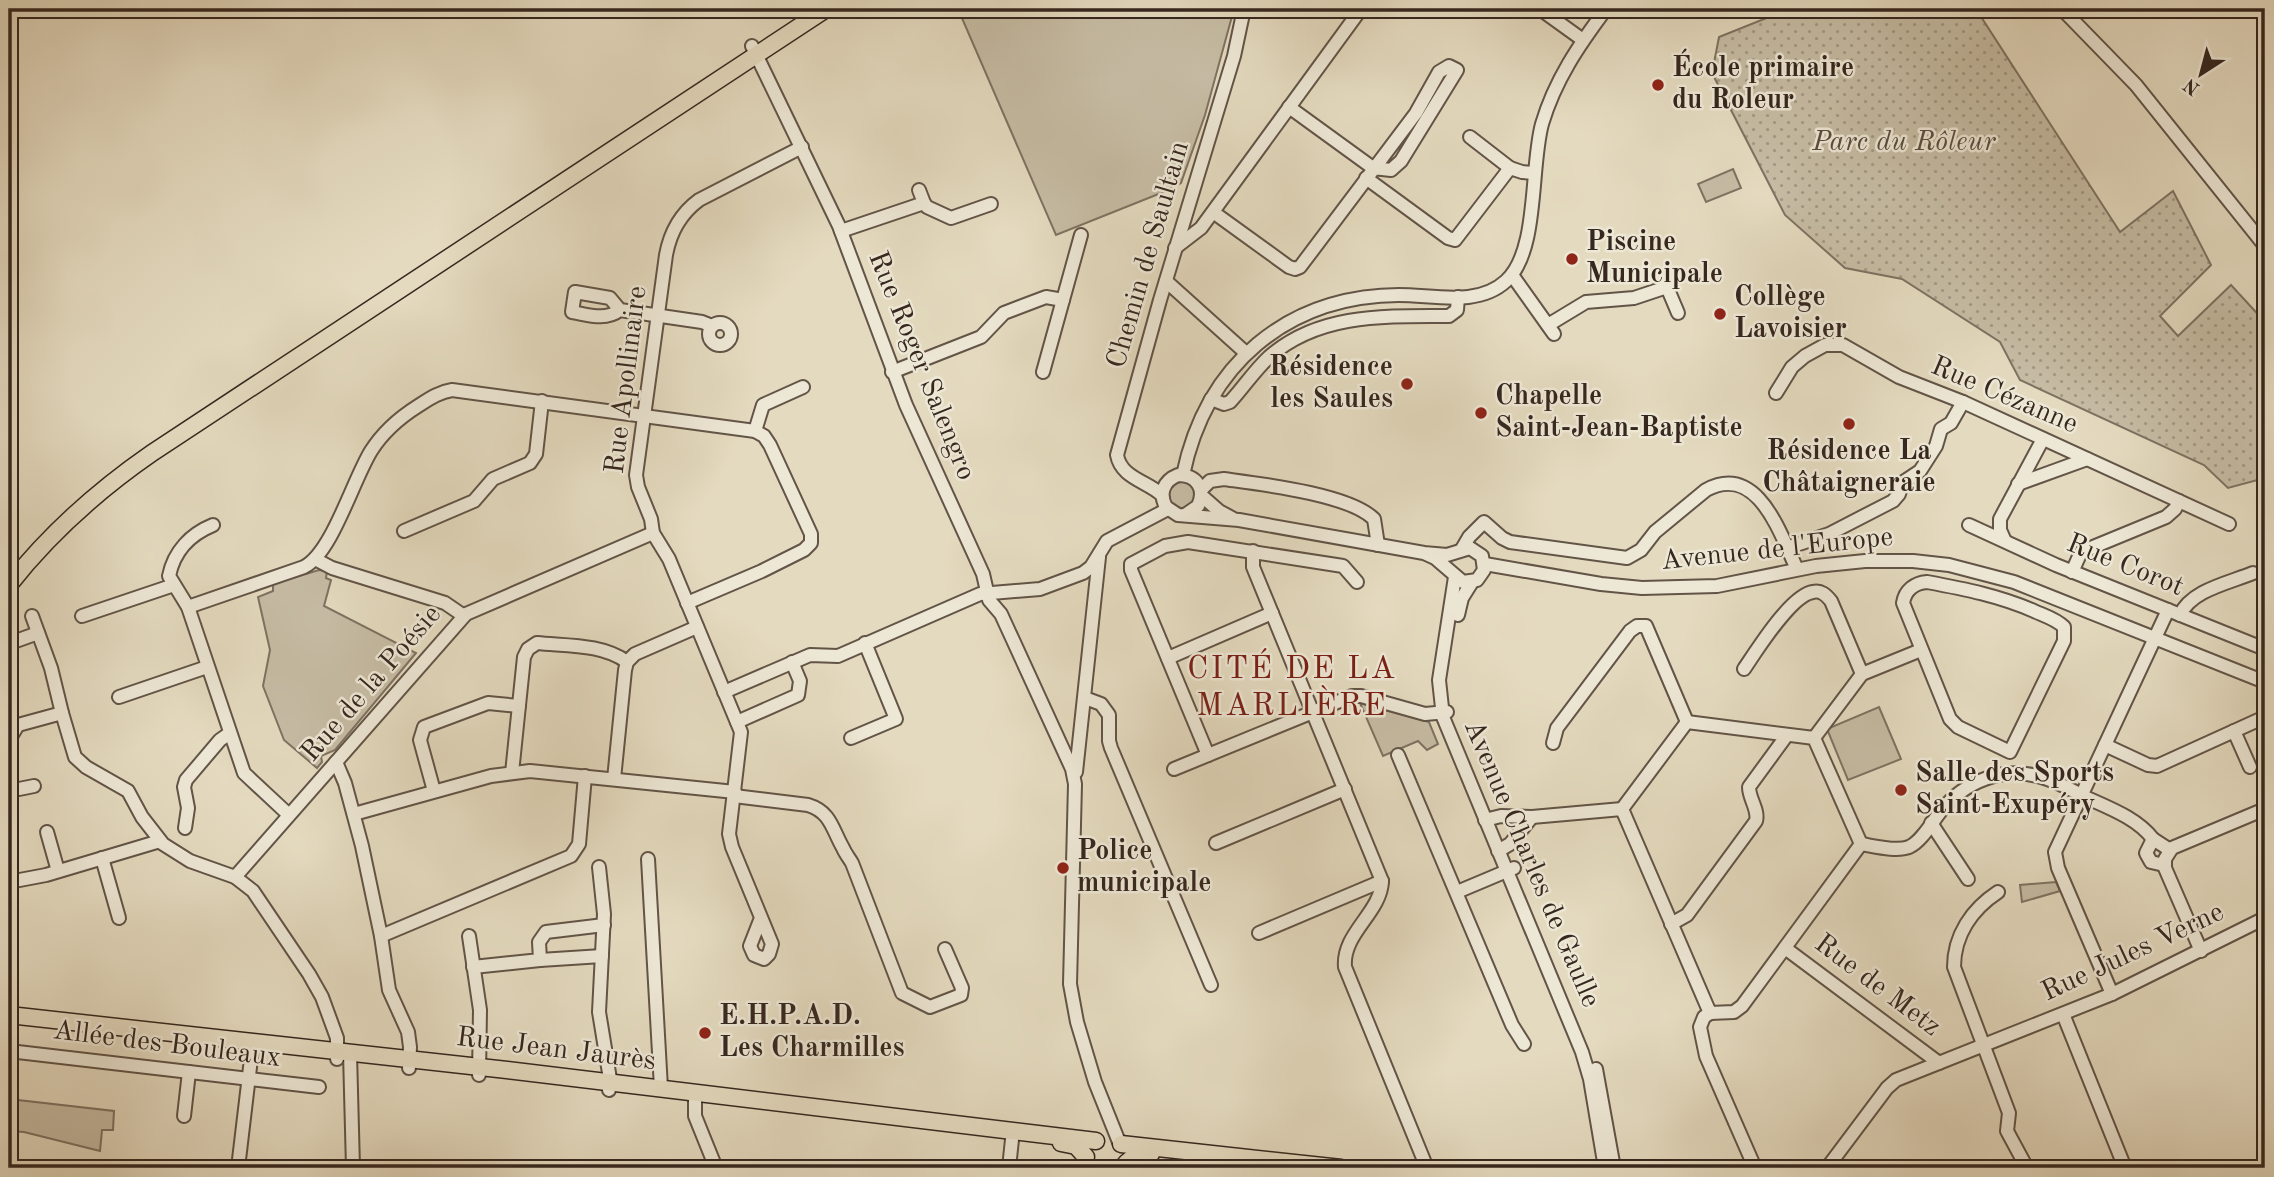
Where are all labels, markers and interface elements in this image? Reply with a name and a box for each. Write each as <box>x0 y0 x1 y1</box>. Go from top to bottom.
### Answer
north arrow <box>2166 38 2236 108</box>
place label: École primaire du Roleur <box>1672 48 1854 115</box>
text: N <box>2181 73 2204 98</box>
marker: École primaire du Roleur <box>1650 77 1666 93</box>
park label: Parc du Rôleur <box>1811 129 1997 157</box>
street label: Chemin de Saultain <box>1103 138 1195 372</box>
place label: Piscine Municipale <box>1586 229 1723 289</box>
street label: Rue Roger Salengro <box>862 248 980 484</box>
marker: Piscine Municipale <box>1564 251 1580 267</box>
street label: Rue Apollinaire <box>602 284 652 476</box>
place label: Collège Lavoisier <box>1734 284 1847 344</box>
marker: Collège Lavoisier <box>1712 306 1728 322</box>
street label: Rue Cézanne <box>1926 353 2082 439</box>
place label: Résidence les Saules <box>1269 354 1393 414</box>
marker: Résidence les Saules <box>1399 376 1415 392</box>
place label: Chapelle Saint-Jean-Baptiste <box>1495 383 1743 443</box>
marker: Chapelle Saint-Jean-Baptiste <box>1473 405 1489 421</box>
marker: Résidence La Châtaigneraie <box>1841 416 1857 432</box>
place label: Résidence La Châtaigneraie <box>1762 438 1936 498</box>
street label: Avenue de l'Europe <box>1659 524 1895 576</box>
street label: Rue Corot <box>2062 530 2188 602</box>
street label: Rue de la Poésie <box>297 600 447 768</box>
district label: CITÉ DE LA MARLIÈRE <box>1187 648 1397 723</box>
street label: Avenue Charles de Gaulle <box>1458 716 1604 1012</box>
place label: Salle des Sports Saint-Exupéry <box>1915 760 2114 820</box>
marker: Salle des Sports Saint-Exupéry <box>1893 782 1909 798</box>
place label: Police municipale <box>1077 838 1211 898</box>
marker: Police municipale <box>1055 860 1071 876</box>
street label: Rue Jules Verne <box>2038 899 2228 1007</box>
street label: Rue de Metz <box>1809 930 1945 1042</box>
place label: E.H.P.A.D. Les Charmilles <box>719 1003 905 1063</box>
street label: Allée des Bouleaux <box>51 1017 283 1073</box>
street label: Rue Jean Jaurès <box>455 1024 657 1076</box>
marker: E.H.P.A.D. Les Charmilles <box>697 1025 713 1041</box>

